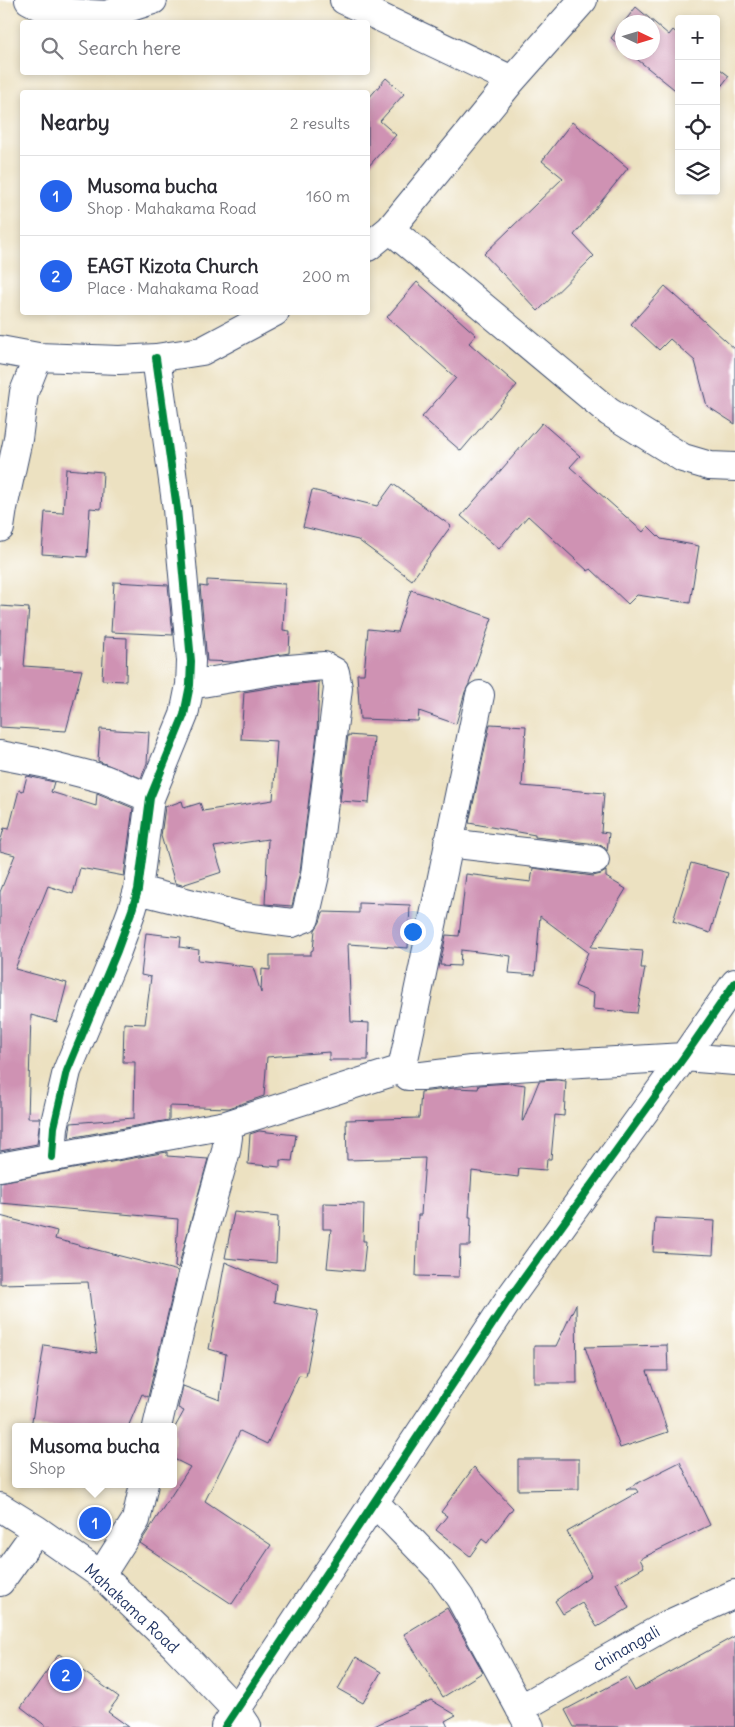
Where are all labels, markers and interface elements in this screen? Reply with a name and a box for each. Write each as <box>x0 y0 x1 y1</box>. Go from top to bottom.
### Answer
north arrow <box>615 15 660 60</box>
map controls <box>675 15 720 195</box>
button: + <box>675 15 720 60</box>
search box <box>20 20 370 75</box>
icon: search <box>38 34 66 62</box>
text: Search here <box>78 36 181 60</box>
button: − <box>675 60 720 105</box>
button: locate <box>675 105 720 150</box>
text: Nearby <box>40 109 110 136</box>
text: 2 results <box>290 113 350 133</box>
button: layers <box>675 150 720 195</box>
text: Musoma bucha <box>87 174 218 198</box>
text: 1 <box>53 186 59 206</box>
text: 160 m <box>306 186 350 206</box>
text: Shop · Mahakama Road <box>87 198 256 218</box>
text: EAGT Kizota Church <box>87 254 258 278</box>
text: 2 <box>52 266 60 286</box>
text: 200 m <box>302 266 350 286</box>
text: Place · Mahakama Road <box>87 278 259 298</box>
your location <box>400 919 426 945</box>
popup <box>12 1423 177 1488</box>
text: Musoma bucha <box>29 1434 160 1458</box>
text: Shop <box>29 1458 65 1478</box>
pin: 1 <box>79 1504 111 1542</box>
street label: Mahakama Road <box>81 1559 183 1657</box>
street label: chinangali <box>589 1621 663 1675</box>
pin: 2 <box>50 1656 82 1694</box>

